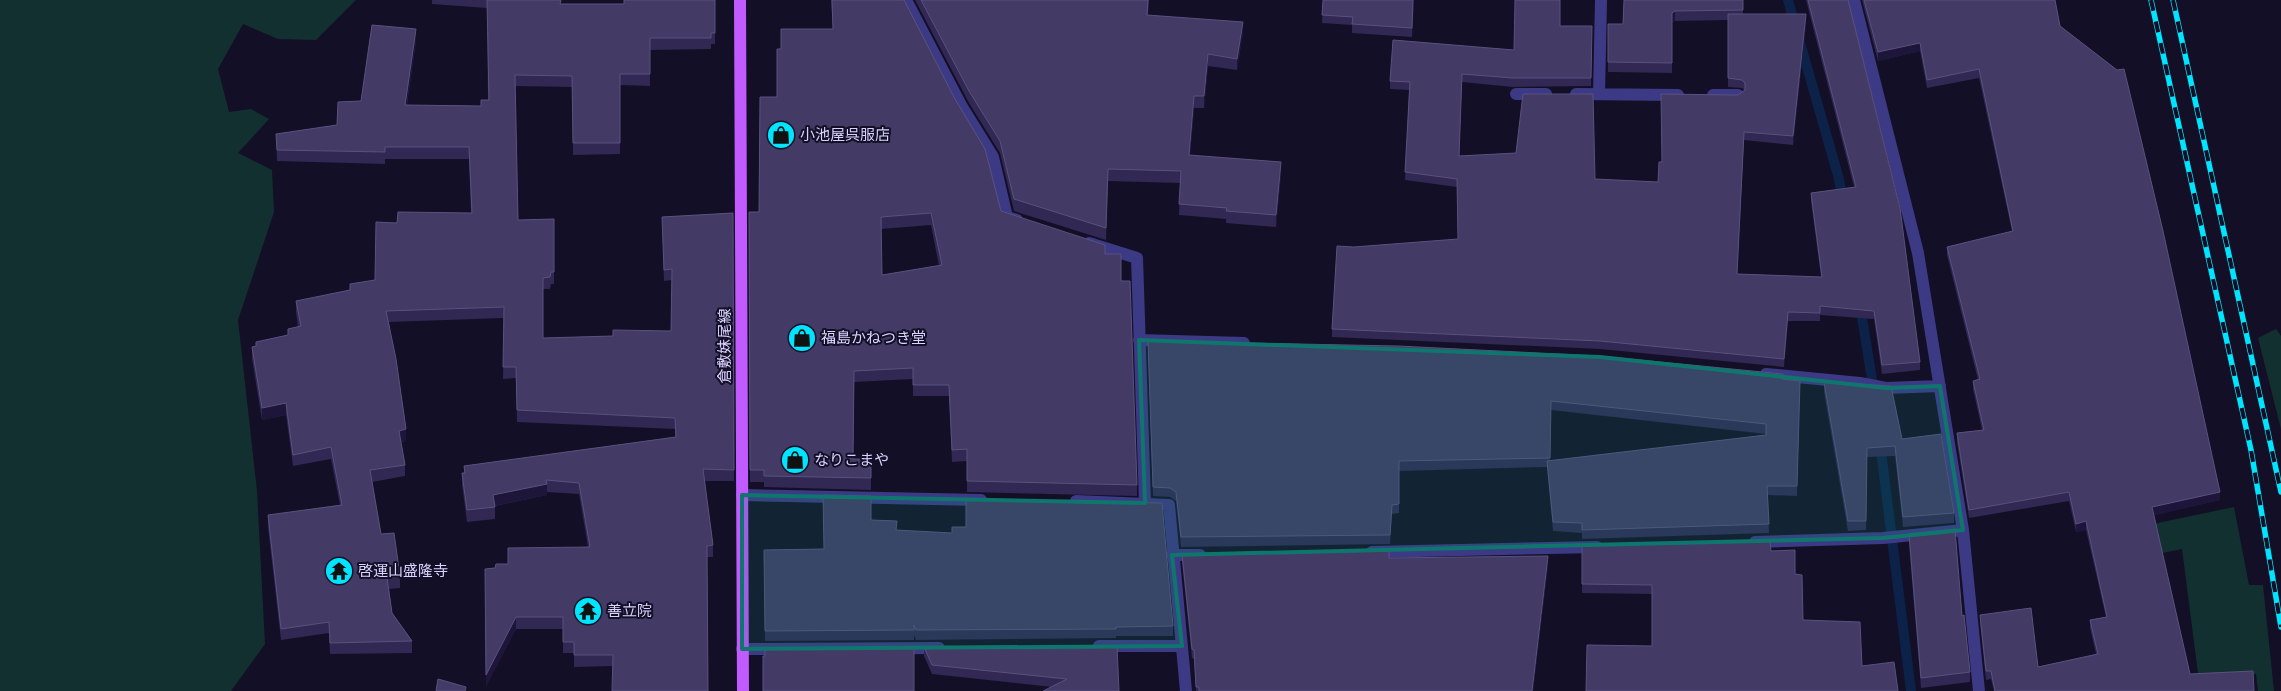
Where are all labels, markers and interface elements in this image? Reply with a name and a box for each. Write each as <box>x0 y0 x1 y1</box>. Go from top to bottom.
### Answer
shop icon: 小池屋呉服店 <box>766 120 796 150</box>
place label: 小池屋呉服店 <box>800 125 890 143</box>
street label: 倉敷妹尾線 <box>715 308 733 384</box>
shop icon: 福島かねつき堂 <box>787 323 817 353</box>
place label: 福島かねつき堂 <box>821 328 926 346</box>
shop icon: なりこまや <box>780 445 810 475</box>
place label: なりこまや <box>814 450 889 468</box>
temple icon: 啓運山盛隆寺 <box>324 556 354 586</box>
place label: 啓運山盛隆寺 <box>358 561 448 579</box>
temple icon: 善立院 <box>573 596 603 626</box>
place label: 善立院 <box>607 601 652 619</box>

